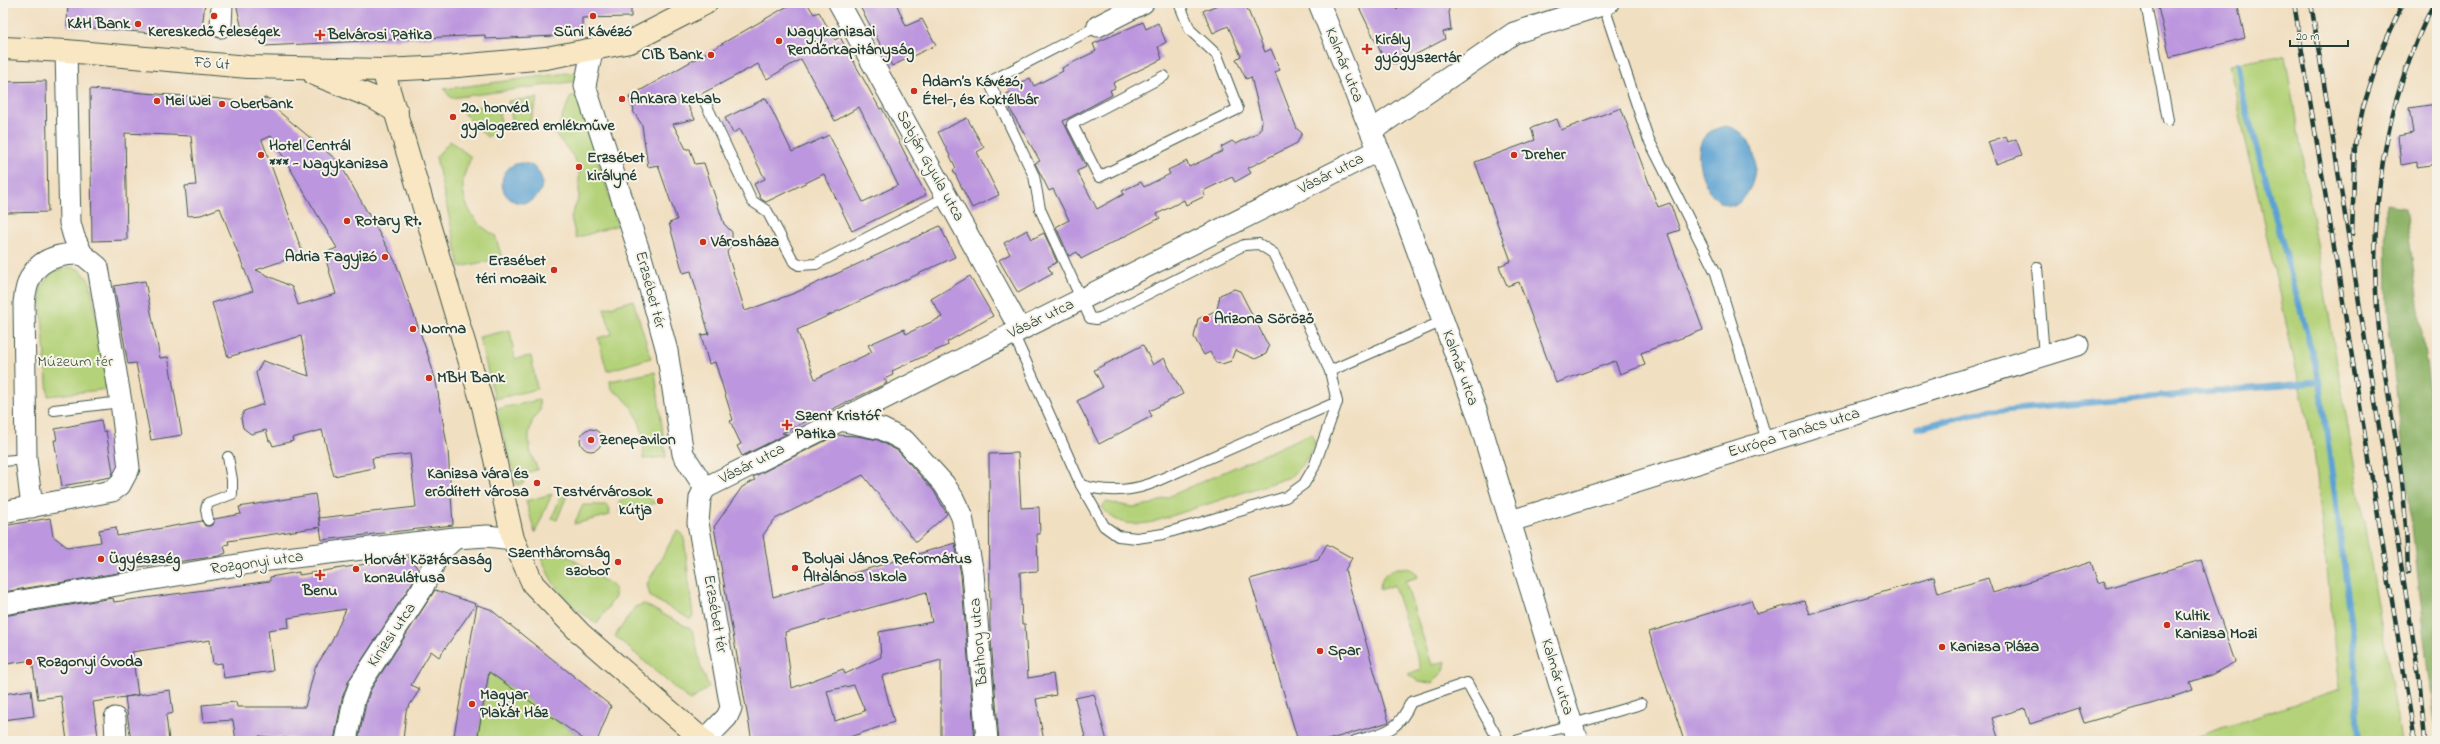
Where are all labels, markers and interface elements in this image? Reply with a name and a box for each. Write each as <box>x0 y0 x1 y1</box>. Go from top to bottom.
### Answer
marker: Kereskedő feleségek <box>209 11 219 21</box>
marker: Süni Kávézó <box>588 11 598 21</box>
place label: K&H Bank <box>67 12 131 36</box>
marker: K&H Bank <box>133 19 143 29</box>
place label: Kereskedő feleségek <box>148 20 281 45</box>
place label: Süni Kávézó <box>554 20 632 44</box>
place label: Nagykanizsai Rendőrkapitányság <box>786 20 914 63</box>
scale bar <box>2290 22 2348 48</box>
place label: Belvárosi Patika <box>327 23 432 47</box>
street label: Kalmár utca <box>1318 24 1370 106</box>
place label: Király gyógyszertár <box>1374 28 1462 71</box>
text: 20 m <box>2296 28 2319 46</box>
marker: Belvárosi Patika <box>315 30 325 40</box>
marker: Nagykanizsai Rendőrkapitányság <box>774 36 784 46</box>
place label: CIB Bank <box>641 43 704 67</box>
marker: Király gyógyszertár <box>1362 44 1372 54</box>
street label: Fő út <box>192 50 231 78</box>
marker: CIB Bank <box>706 50 716 60</box>
place label: Adam’s Kávézó, Étel-, és Koktélbár <box>922 70 1039 112</box>
marker: Adam’s Kávézó, Étel-, és Koktélbár <box>909 86 919 96</box>
place label: Ankara kebab <box>630 87 721 111</box>
place label: Mei Wei <box>165 89 211 113</box>
place label: Oberbank <box>230 92 294 116</box>
marker: Ankara kebab <box>617 94 627 104</box>
marker: Mei Wei <box>152 96 162 106</box>
place label: 20. honvéd gyalogezred emlékműve <box>460 96 616 139</box>
marker: Oberbank <box>217 99 227 109</box>
street label: Sabján Gyula utca <box>889 106 971 226</box>
marker: 20. honvéd gyalogezred emlékműve <box>448 112 458 122</box>
place label: Hotel Centrál *** - Nagykanizsa <box>269 134 389 177</box>
place label: Dreher <box>1521 143 1567 167</box>
place label: Erzsébet királyné <box>587 146 645 189</box>
street label: Vásár utca <box>1293 147 1368 201</box>
marker: Hotel Centrál *** - Nagykanizsa <box>256 150 266 160</box>
marker: Dreher <box>1509 150 1519 160</box>
marker: Erzsébet királyné <box>574 162 584 172</box>
place label: Rotary Rt. <box>354 209 422 234</box>
marker: Rotary Rt. <box>342 216 352 226</box>
place label: Városháza <box>710 230 779 254</box>
marker: Városháza <box>698 237 708 247</box>
place label: Adria Fagyizó <box>285 245 377 270</box>
place label: Erzsébet téri mozaik <box>475 249 547 291</box>
street label: Erzsébet tér <box>628 249 672 331</box>
marker: Adria Fagyizó <box>380 252 390 262</box>
marker: Erzsébet téri mozaik <box>549 265 559 275</box>
street label: Vásár utca <box>1003 293 1078 346</box>
place label: Arizona Söröző <box>1214 307 1314 331</box>
marker: Arizona Söröző <box>1201 314 1211 324</box>
place label: Norma <box>421 317 466 341</box>
marker: Norma <box>408 324 418 334</box>
street label: Kalmár utca <box>1435 327 1485 409</box>
park label: Múzeum tér <box>37 350 113 374</box>
place label: MBH Bank <box>437 366 506 390</box>
marker: MBH Bank <box>424 373 434 383</box>
street label: Európa Tanács utca <box>1725 402 1863 464</box>
place label: Szent Kristóf Patika <box>795 404 882 446</box>
marker: Szent Kristóf Patika <box>782 420 792 430</box>
place label: Zenepavilon <box>599 428 676 452</box>
marker: Zenepavilon <box>586 435 596 445</box>
street label: Vásár utca <box>714 437 789 491</box>
place label: Kanizsa vára és erődített városa <box>425 462 529 504</box>
marker: Kanizsa vára és erődített városa <box>532 478 542 488</box>
place label: Testvérvárosok kútja <box>553 480 653 522</box>
marker: Testvérvárosok kútja <box>655 496 665 506</box>
place label: Szentháromság szobor <box>508 541 611 583</box>
street label: Rozgonyi utca <box>209 545 305 581</box>
place label: Ügyészség <box>109 547 180 572</box>
place label: Bolyai János Református Általános Iskola <box>802 547 972 589</box>
place label: Horvát Köztársaság konzulátusa <box>364 548 492 590</box>
marker: Ügyészség <box>96 554 106 564</box>
marker: Szentháromság szobor <box>613 557 623 567</box>
marker: Bolyai János Református Általános Iskola <box>790 563 800 573</box>
marker: Horvát Köztársaság konzulátusa <box>351 564 361 574</box>
marker: Benu <box>315 570 325 580</box>
street label: Erzsébet tér <box>696 573 734 655</box>
place label: Benu <box>302 579 337 603</box>
street label: Báthory utca <box>963 597 995 688</box>
street label: Kinizsi utca <box>362 598 422 672</box>
place label: Kultik Kanizsa Mozi <box>2175 604 2257 646</box>
marker: Kultik Kanizsa Mozi <box>2162 620 2172 630</box>
place label: Kanizsa Pláza <box>1950 635 2039 659</box>
street label: Kalmár utca <box>1534 636 1580 718</box>
place label: Spar <box>1328 639 1362 663</box>
marker: Kanizsa Pláza <box>1937 642 1947 652</box>
marker: Spar <box>1315 646 1325 656</box>
place label: Rozgonyi Óvoda <box>36 650 143 675</box>
marker: Rozgonyi Óvoda <box>24 657 34 667</box>
place label: Magyar Plakát Ház <box>480 683 550 725</box>
marker: Magyar Plakát Ház <box>467 699 477 709</box>

